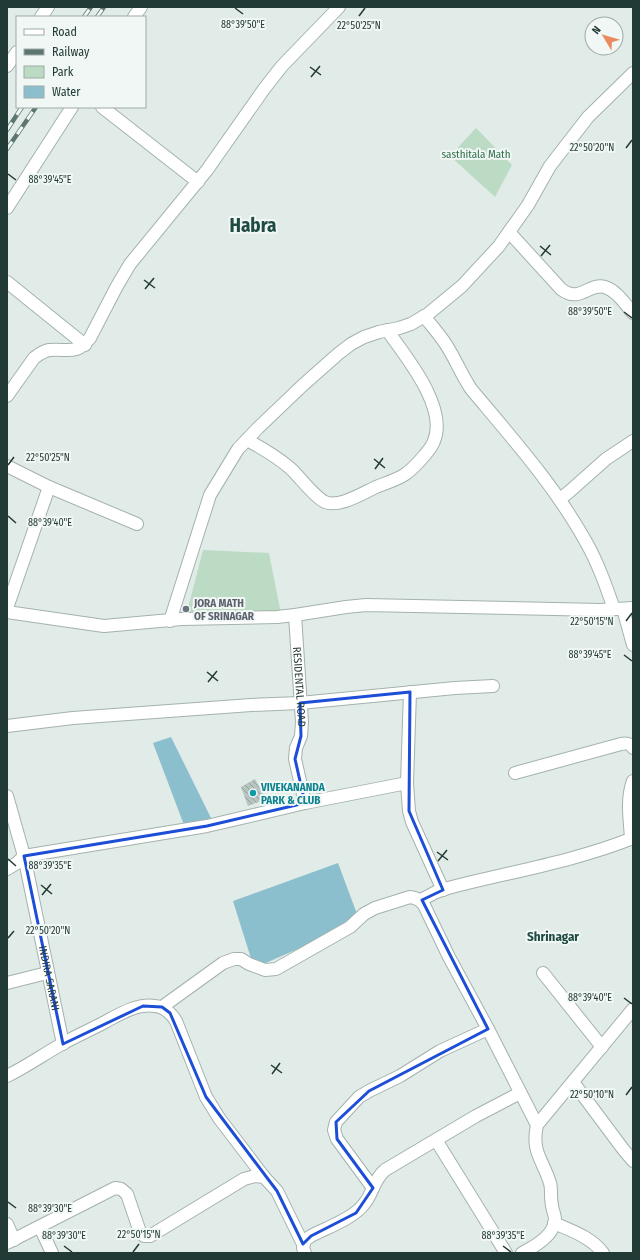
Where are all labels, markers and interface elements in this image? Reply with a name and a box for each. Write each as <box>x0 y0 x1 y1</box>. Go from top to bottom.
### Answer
legend <box>16 16 146 108</box>
north arrow <box>584 16 624 56</box>
text: 88°39'50"E <box>221 19 265 31</box>
text: 22°50'25"N <box>337 20 381 32</box>
text: N <box>589 24 604 37</box>
text: Road <box>52 25 77 39</box>
text: Railway <box>52 45 90 59</box>
text: Park <box>52 65 74 79</box>
text: Water <box>52 85 81 99</box>
text: 22°50'20"N <box>570 142 614 154</box>
park label: sasthitala Math <box>441 148 511 161</box>
text: 88°39'45"E <box>28 174 72 186</box>
district label: Habra <box>229 214 277 237</box>
text: 88°39'50"E <box>568 306 612 318</box>
text: 22°50'25"N <box>26 452 70 464</box>
text: 88°39'40"E <box>28 517 72 529</box>
place label: JORA MATH OF SRINAGAR <box>193 597 255 623</box>
marker: JORA MATH OF SRINAGAR <box>181 604 191 614</box>
text: 22°50'15"N <box>570 616 614 628</box>
street label: RESIDENTAL ROAD <box>290 646 308 727</box>
text: 88°39'45"E <box>568 649 612 661</box>
place label: VIVEKANANDA PARK & CLUB <box>260 781 326 807</box>
marker: VIVEKANANDA PARK & CLUB <box>248 788 258 798</box>
text: 88°39'35"E <box>28 860 72 872</box>
text: 22°50'20"N <box>26 925 70 937</box>
district label: Shrinagar <box>527 929 579 944</box>
street label: INDIRA SARANI <box>36 945 62 1012</box>
text: 88°39'40"E <box>568 992 612 1004</box>
text: 22°50'10"N <box>570 1089 614 1101</box>
text: 88°39'30"E <box>28 1203 72 1215</box>
text: 22°50'15"N <box>117 1229 161 1241</box>
text: 88°39'30"E <box>42 1230 86 1242</box>
text: 88°39'35"E <box>481 1230 525 1242</box>

